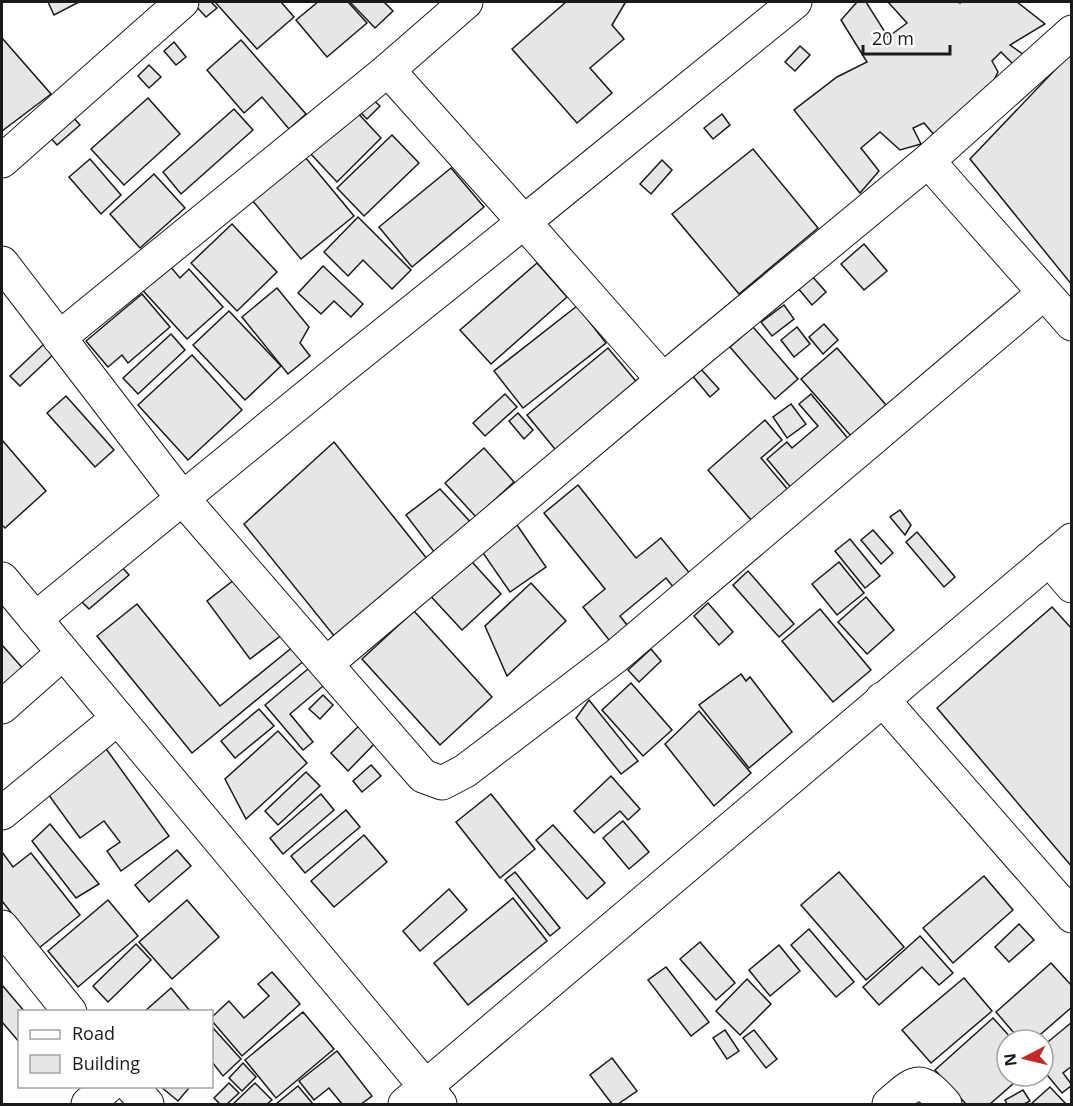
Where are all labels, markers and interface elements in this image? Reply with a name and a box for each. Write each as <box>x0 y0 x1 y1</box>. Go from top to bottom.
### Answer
scale bar <box>863 18 950 56</box>
text: 20 m <box>872 26 914 50</box>
legend <box>18 1010 213 1088</box>
text: Road <box>72 1021 115 1045</box>
north arrow <box>995 1028 1055 1088</box>
text: Building <box>72 1051 140 1075</box>
text: N <box>998 1052 1022 1068</box>

